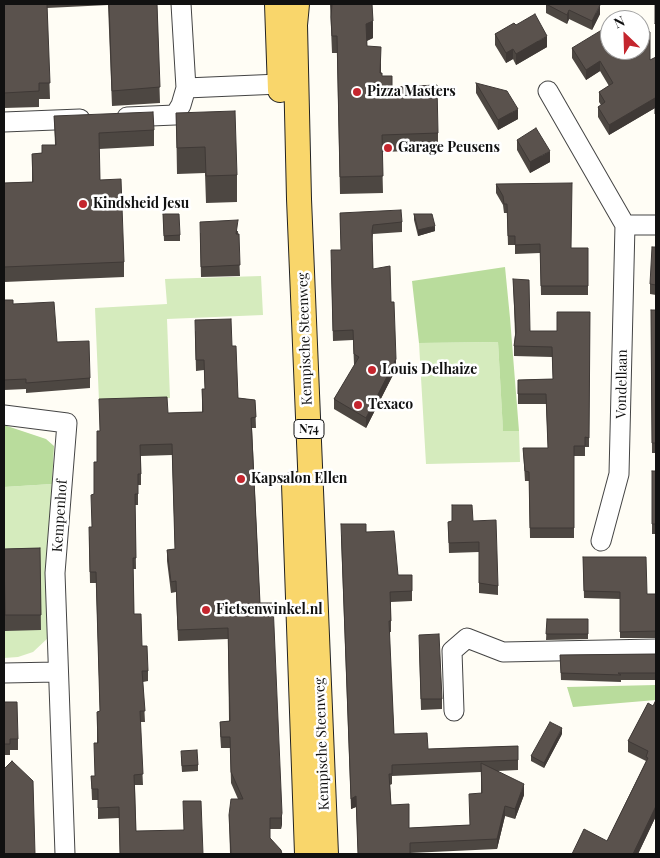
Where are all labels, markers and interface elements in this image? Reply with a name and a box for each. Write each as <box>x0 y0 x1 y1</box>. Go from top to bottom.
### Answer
north arrow <box>600 10 650 60</box>
text: N <box>611 11 628 32</box>
place label: Pizza Masters <box>367 84 456 100</box>
marker: Pizza Masters <box>351 86 363 98</box>
place label: Garage Peusens <box>398 140 500 156</box>
marker: Garage Peusens <box>382 142 394 154</box>
place label: Kindsheid Jesu <box>93 196 189 212</box>
marker: Kindsheid Jesu <box>77 198 89 210</box>
street label: Kempische Steenweg <box>294 272 316 406</box>
street label: Vondellaan <box>613 349 631 419</box>
place label: Louis Delhaize <box>382 362 477 378</box>
marker: Louis Delhaize <box>366 364 378 376</box>
place label: Texaco <box>368 397 413 413</box>
marker: Texaco <box>352 399 364 411</box>
road number: N74 <box>294 419 324 438</box>
place label: Kapsalon Ellen <box>251 471 347 487</box>
marker: Kapsalon Ellen <box>235 473 247 485</box>
street label: Kempenhof <box>49 479 71 553</box>
place label: Fietsenwinkel.nl <box>216 602 323 618</box>
marker: Fietsenwinkel.nl <box>200 604 212 616</box>
street label: Kempische Steenweg <box>311 677 333 811</box>

